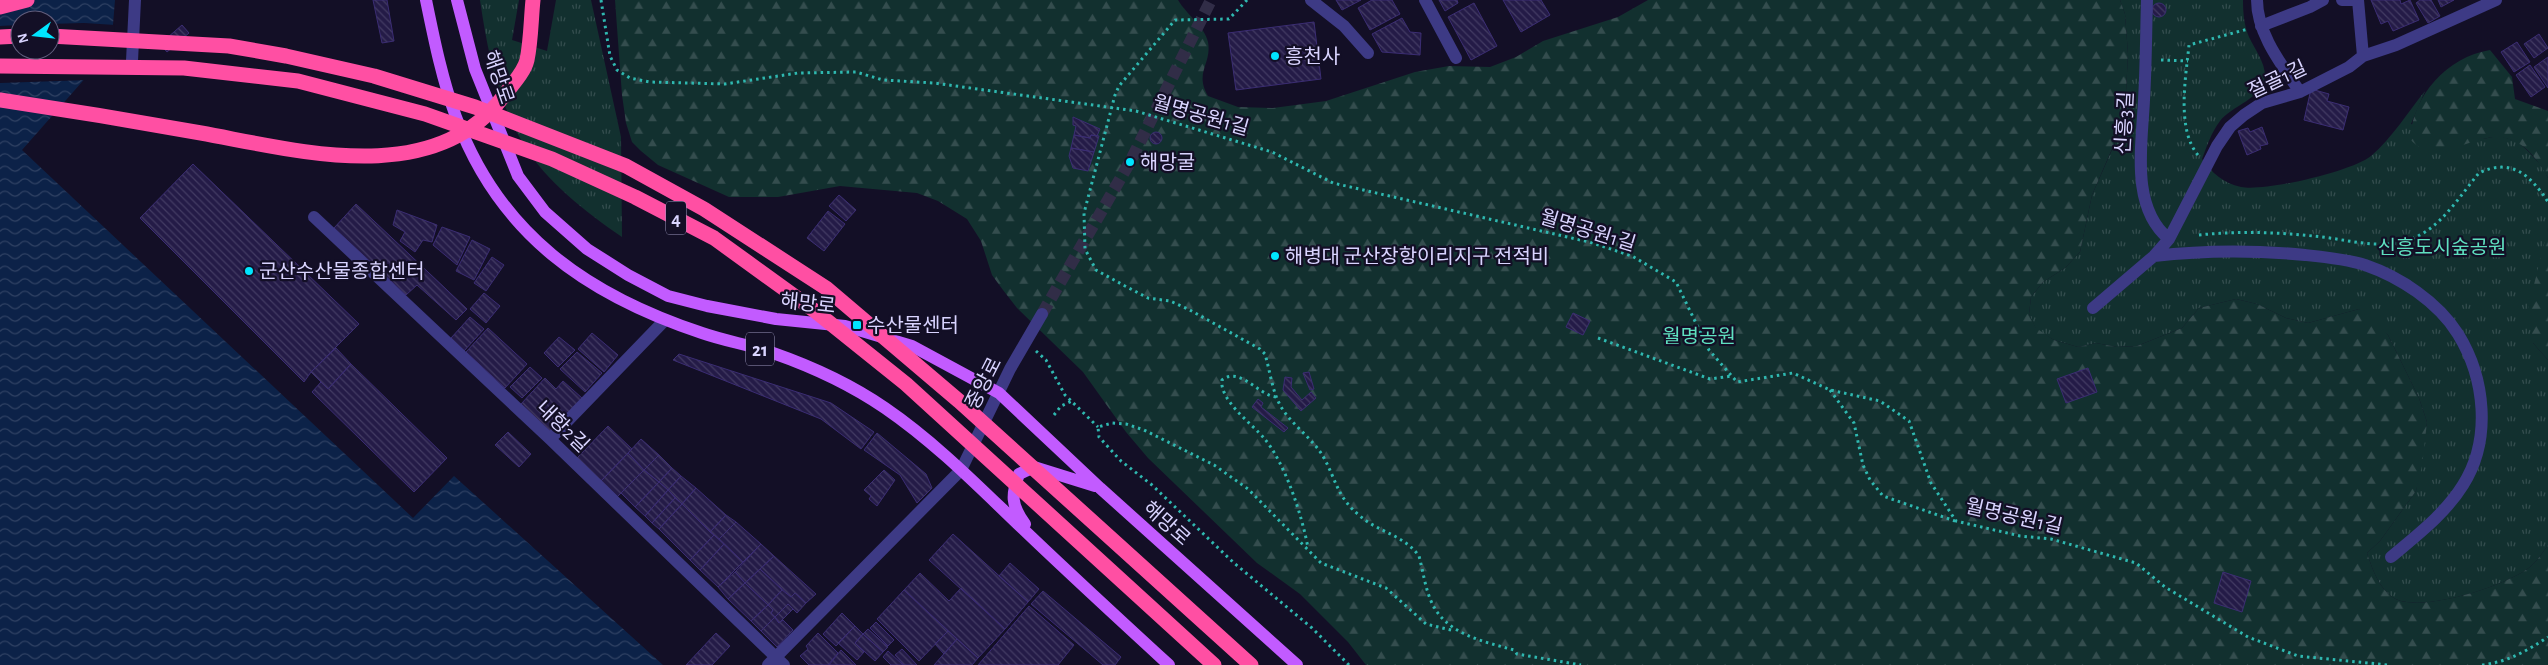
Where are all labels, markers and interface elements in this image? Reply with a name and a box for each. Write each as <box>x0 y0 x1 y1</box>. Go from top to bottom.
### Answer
north arrow <box>10 10 60 60</box>
text: N <box>15 32 31 45</box>
place label: 흥천사 <box>1285 46 1340 67</box>
street label: 해망로 <box>480 48 517 107</box>
marker: 흥천사 <box>1269 50 1281 62</box>
street label: 절골1길 <box>2245 57 2310 102</box>
street label: 신흥3길 <box>2112 91 2137 155</box>
street label: 월명공원1길 <box>1150 92 1251 139</box>
place label: 해망굴 <box>1140 152 1195 173</box>
marker: 해망굴 <box>1124 156 1136 168</box>
road number: 4 <box>666 202 686 234</box>
street label: 월명공원1길 <box>1537 206 1638 255</box>
park label: 신흥도시숲공원 <box>2378 237 2506 258</box>
place label: 해병대 군산장항이리지구 전적비 <box>1285 246 1549 267</box>
marker: 해병대 군산장항이리지구 전적비 <box>1269 250 1281 262</box>
place label: 군산수산물종합센터 <box>259 261 425 282</box>
marker: 군산수산물종합센터 <box>243 265 255 277</box>
street label: 해망로 <box>779 290 836 317</box>
place label: 수산물센터 <box>867 315 959 336</box>
marker: 수산물센터 <box>851 319 863 331</box>
park label: 월명공원 <box>1662 326 1736 347</box>
road number: 21 <box>746 332 774 366</box>
street label: 중앙로 <box>962 354 1005 413</box>
street label: 내항2길 <box>532 396 593 456</box>
street label: 월명공원1길 <box>1963 495 2064 538</box>
street label: 해망로 <box>1139 497 1194 550</box>

